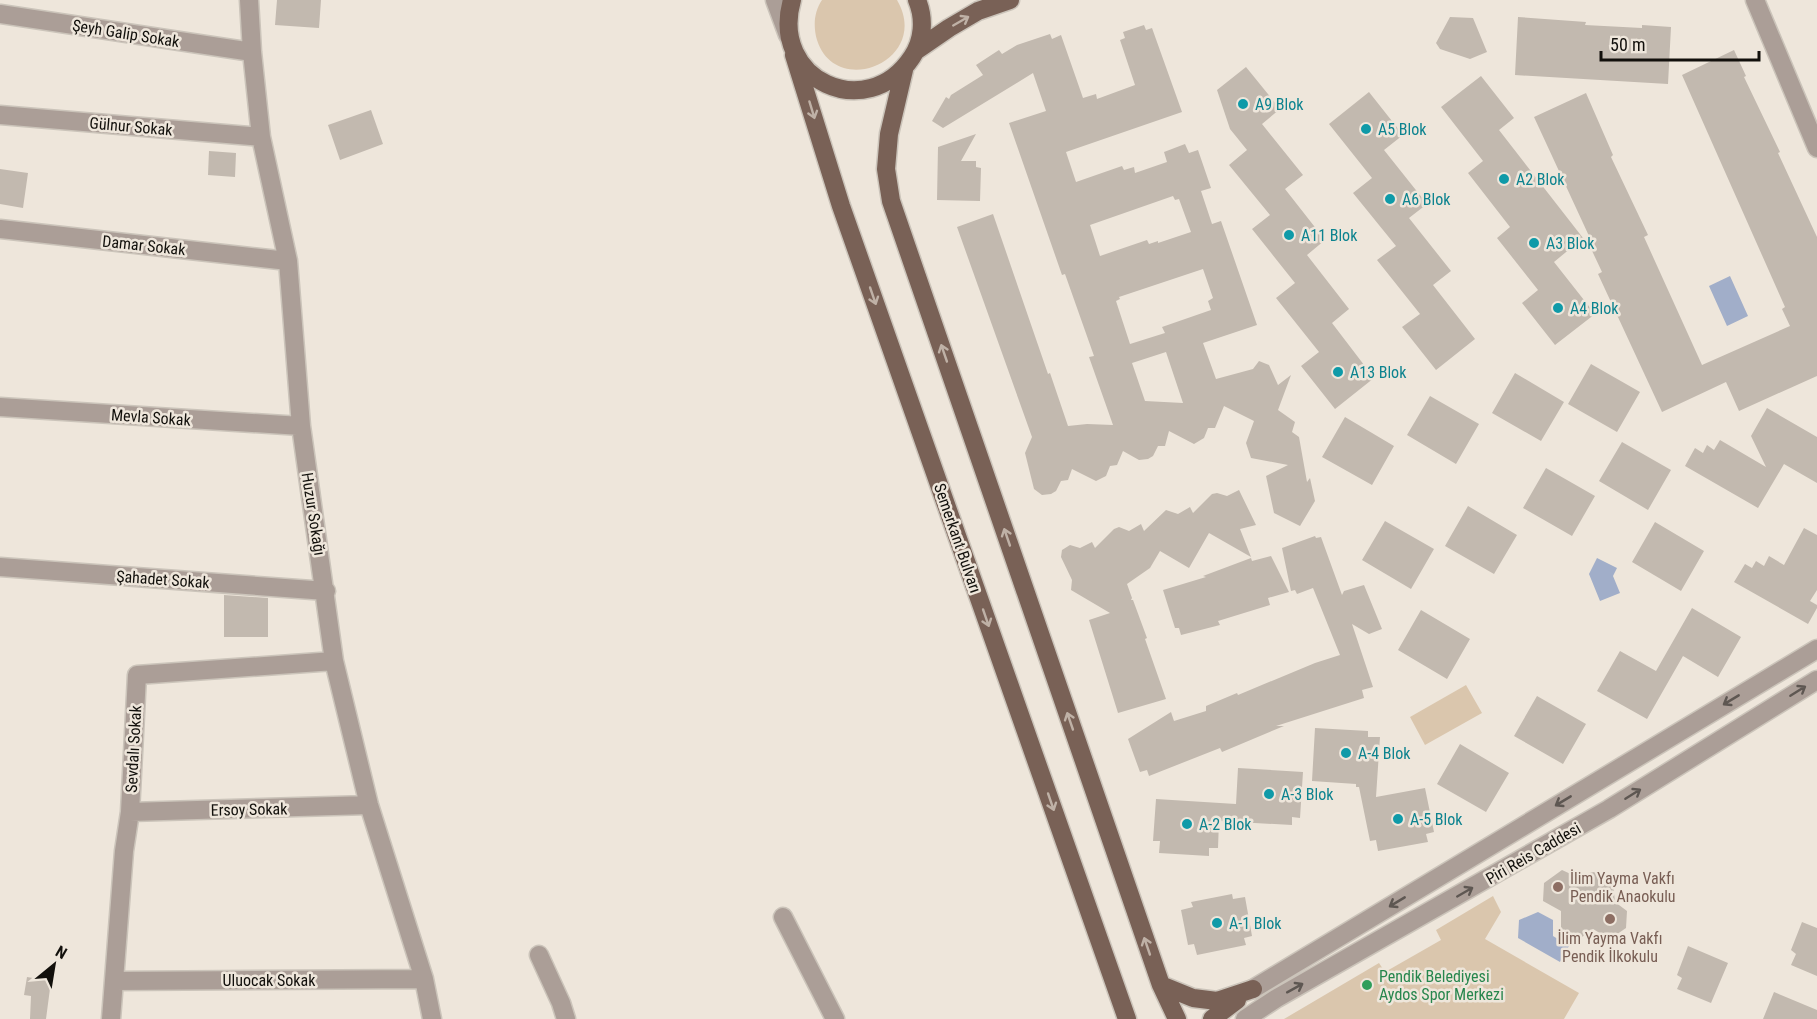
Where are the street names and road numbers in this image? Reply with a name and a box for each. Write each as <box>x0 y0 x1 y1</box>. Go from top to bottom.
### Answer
street label: Şeyh Galip Sokak <box>71 16 182 51</box>
street label: Gülnur Sokak <box>89 113 174 140</box>
street label: Damar Sokak <box>101 232 187 259</box>
street label: Mevla Sokak <box>111 405 192 430</box>
street label: Huzur Sokağı <box>298 471 329 557</box>
street label: Semerkant Bulvarı <box>930 481 985 595</box>
street label: Şahadet Sokak <box>116 567 211 592</box>
street label: Sevdalı Sokak <box>122 704 145 793</box>
street label: Ersoy Sokak <box>210 799 288 820</box>
street label: Piri Reis Caddesi <box>1482 819 1584 888</box>
street label: Uluocak Sokak <box>223 971 316 990</box>

